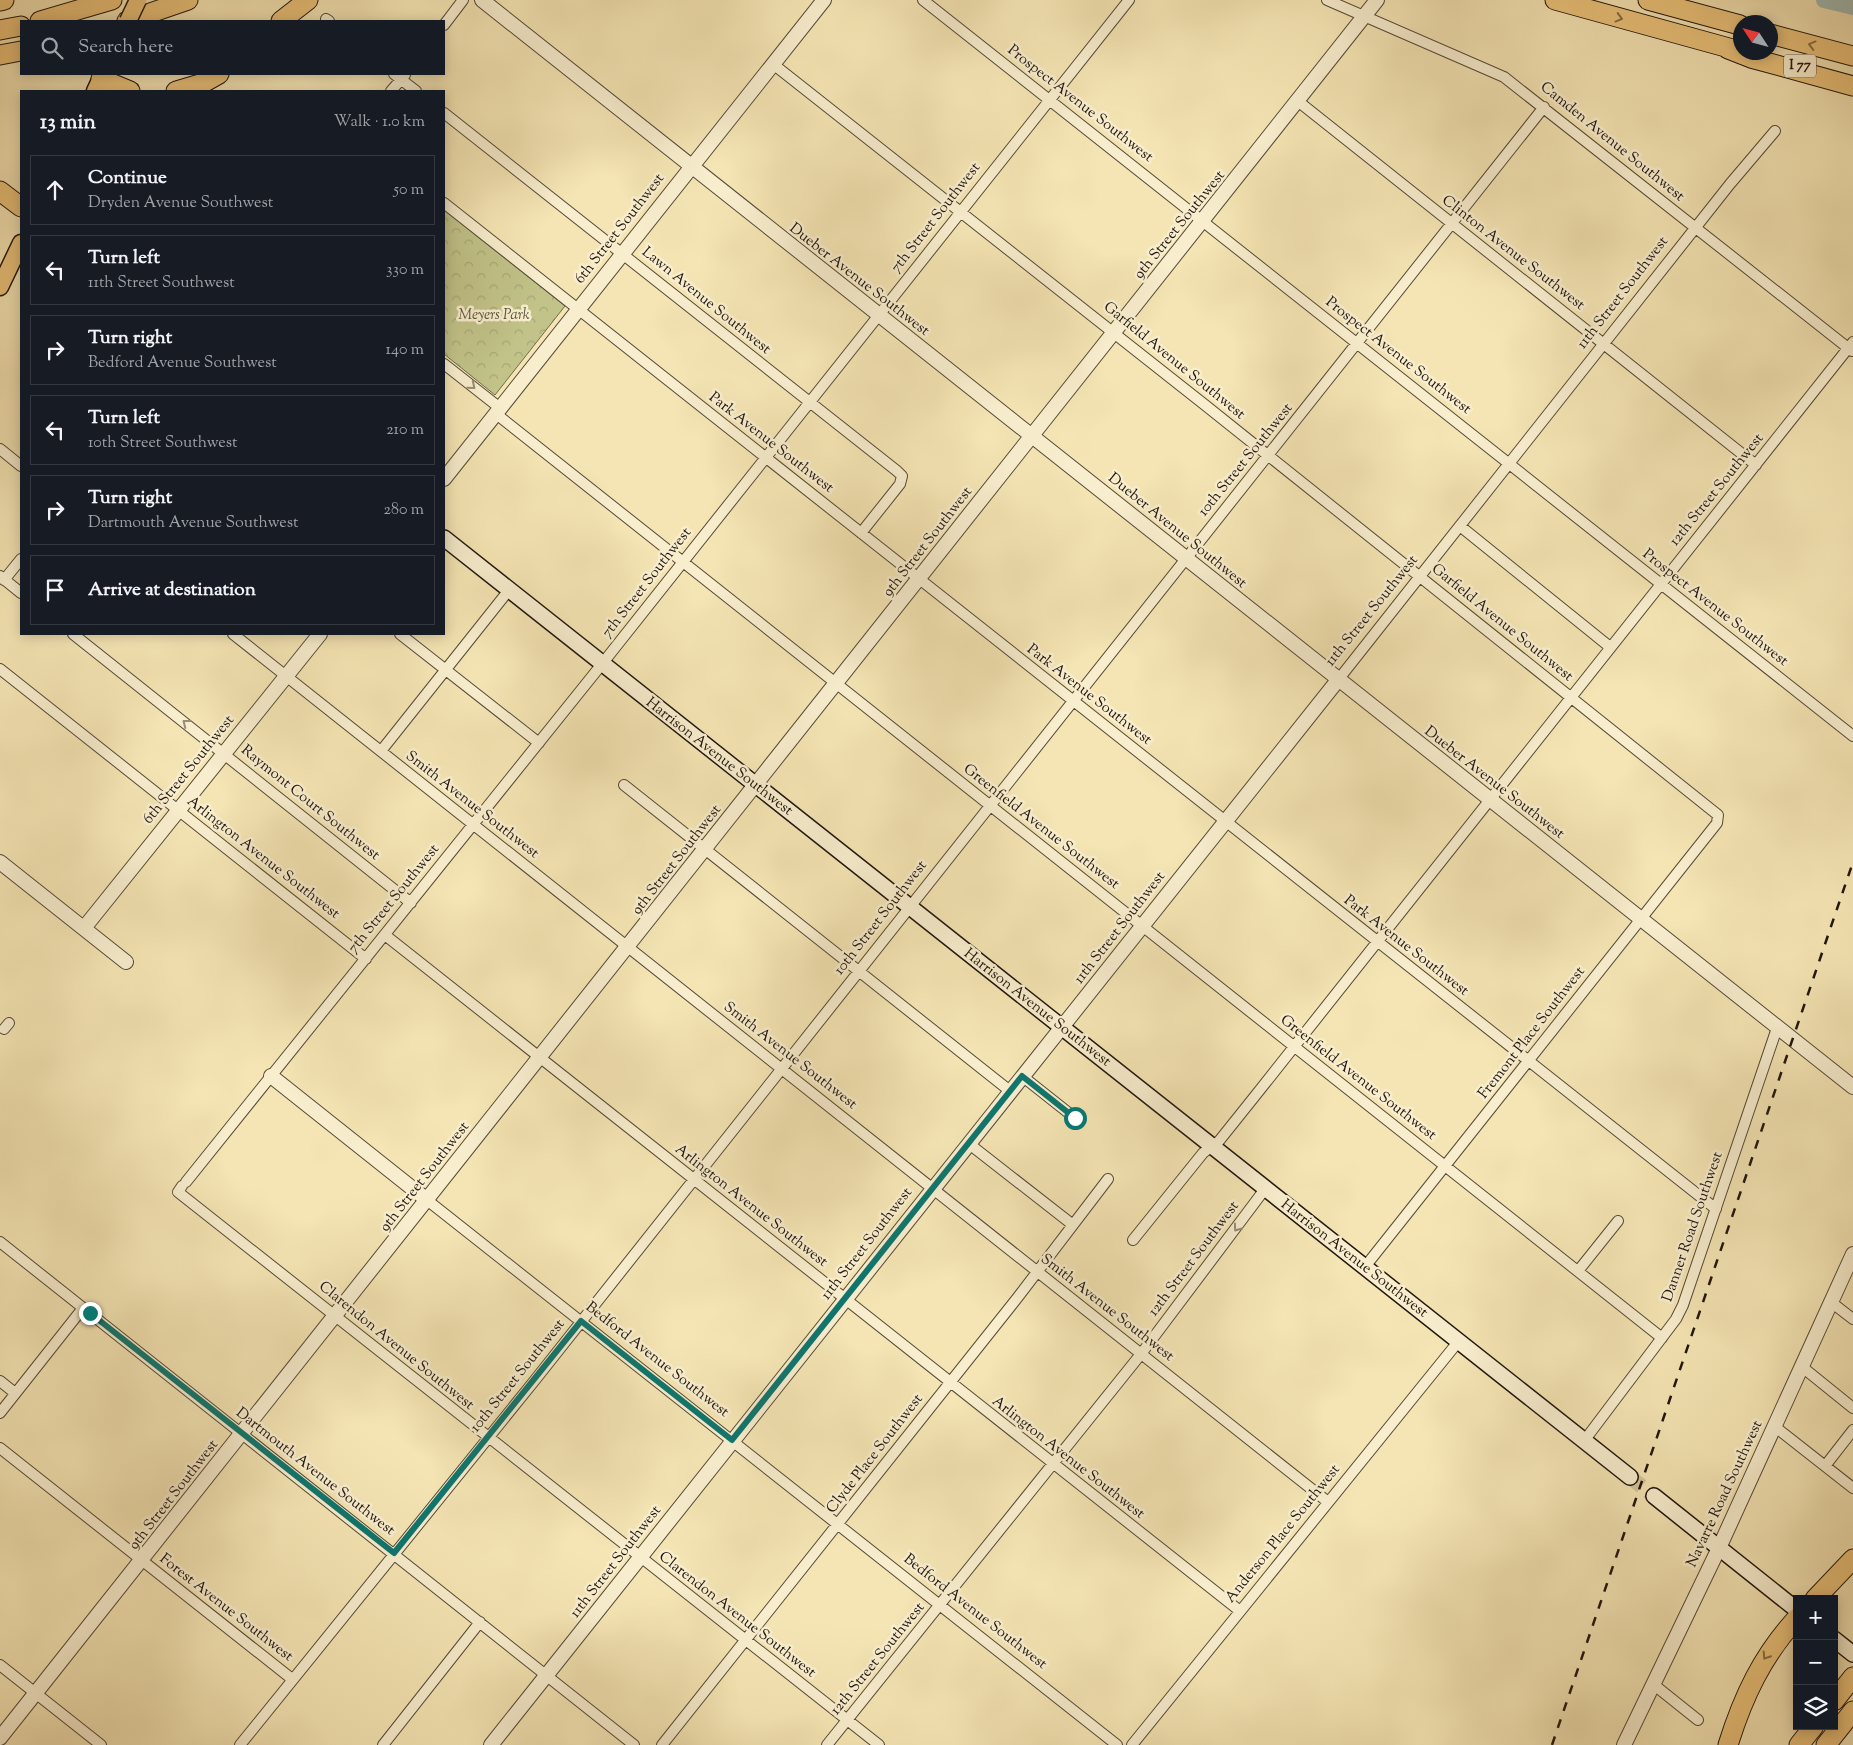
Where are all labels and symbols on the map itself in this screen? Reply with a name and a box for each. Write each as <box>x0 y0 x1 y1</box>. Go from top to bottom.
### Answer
one-way arrow <box>1614 12 1622 22</box>
north arrow <box>1733 15 1778 60</box>
street label: Prospect Avenue Southwest <box>1003 40 1157 168</box>
one-way arrow <box>1807 40 1816 51</box>
road number: I 77 <box>1784 54 1816 78</box>
street label: Camden Avenue Southwest <box>1535 77 1689 207</box>
street label: 7th Street Southwest <box>886 158 986 278</box>
street label: 9th Street Southwest <box>1129 166 1231 284</box>
street label: 6th Street Southwest <box>570 169 670 289</box>
street label: Clinton Avenue Southwest <box>1437 190 1589 316</box>
street label: Dueber Avenue Southwest <box>784 218 934 342</box>
street label: 11th Street Southwest <box>1572 232 1674 354</box>
street label: Lawn Avenue Southwest <box>637 242 775 360</box>
street label: Prospect Avenue Southwest <box>1321 292 1475 420</box>
street label: Garfield Avenue Southwest <box>1099 297 1249 425</box>
park label: Meyers Park <box>458 305 530 326</box>
one-way arrow <box>466 380 475 388</box>
street label: Park Avenue Southwest <box>704 387 838 499</box>
street label: 10th Street Southwest <box>1194 399 1298 521</box>
street label: 12th Street Southwest <box>1665 429 1769 551</box>
street label: Dueber Avenue Southwest <box>1103 468 1251 594</box>
street label: 9th Street Southwest <box>878 482 978 602</box>
street label: 7th Street Southwest <box>597 523 697 643</box>
street label: Prospect Avenue Southwest <box>1638 544 1792 672</box>
street label: 11th Street Southwest <box>1321 551 1423 671</box>
street label: Garfield Avenue Southwest <box>1427 559 1577 687</box>
street label: Park Avenue Southwest <box>1022 639 1156 751</box>
street label: Harrison Avenue Southwest <box>641 693 797 821</box>
street label: 6th Street Southwest <box>138 711 240 829</box>
one-way arrow <box>183 720 192 728</box>
street label: Dueber Avenue Southwest <box>1419 721 1569 845</box>
street label: Raymont Court Southwest <box>236 740 384 866</box>
street label: Smith Avenue Southwest <box>401 746 543 864</box>
street label: Greenfield Avenue Southwest <box>958 759 1124 895</box>
street label: Arlington Avenue Southwest <box>182 792 344 924</box>
street label: 9th Street Southwest <box>627 800 727 920</box>
street label: 7th Street Southwest <box>343 840 445 958</box>
street label: 10th Street Southwest <box>830 856 932 980</box>
street label: 11th Street Southwest <box>1069 867 1171 989</box>
street label: Park Avenue Southwest <box>1339 890 1473 1002</box>
street label: Harrison Avenue Southwest <box>959 944 1115 1072</box>
street label: Fremont Place Southwest <box>1474 962 1590 1104</box>
street label: Smith Avenue Southwest <box>719 997 861 1115</box>
street label: Greenfield Avenue Southwest <box>1275 1010 1441 1146</box>
route start <box>1064 1107 1087 1130</box>
street label: 9th Street Southwest <box>375 1117 475 1237</box>
street label: Arlington Avenue Southwest <box>670 1140 832 1272</box>
street label: Danner Road Southwest <box>1657 1149 1729 1305</box>
street label: 11th Street Southwest <box>816 1183 918 1305</box>
street label: Harrison Avenue Southwest <box>1276 1195 1432 1323</box>
street label: 12th Street Southwest <box>1144 1197 1244 1321</box>
one-way arrow <box>1233 1223 1243 1232</box>
street label: Smith Avenue Southwest <box>1036 1249 1178 1367</box>
street label: Clarendon Avenue Southwest <box>314 1277 478 1415</box>
street label: Bedford Avenue Southwest <box>581 1297 733 1423</box>
route end <box>79 1302 102 1325</box>
street label: 10th Street Southwest <box>466 1315 570 1437</box>
street label: Clyde Place Southwest <box>822 1390 928 1518</box>
street label: Arlington Avenue Southwest <box>987 1392 1149 1524</box>
street label: Dartmouth Avenue Southwest <box>231 1403 399 1541</box>
street label: Navarre Road Southwest <box>1682 1417 1768 1571</box>
street label: 9th Street Southwest <box>124 1435 224 1555</box>
street label: Anderson Place Southwest <box>1221 1460 1345 1608</box>
street label: 11th Street Southwest <box>565 1501 667 1623</box>
street label: Clarendon Avenue Southwest <box>654 1547 820 1683</box>
street label: Forest Avenue Southwest <box>155 1549 297 1667</box>
street label: Bedford Avenue Southwest <box>899 1549 1051 1675</box>
street label: 12th Street Southwest <box>826 1598 930 1720</box>
one-way arrow <box>1763 1651 1773 1660</box>

